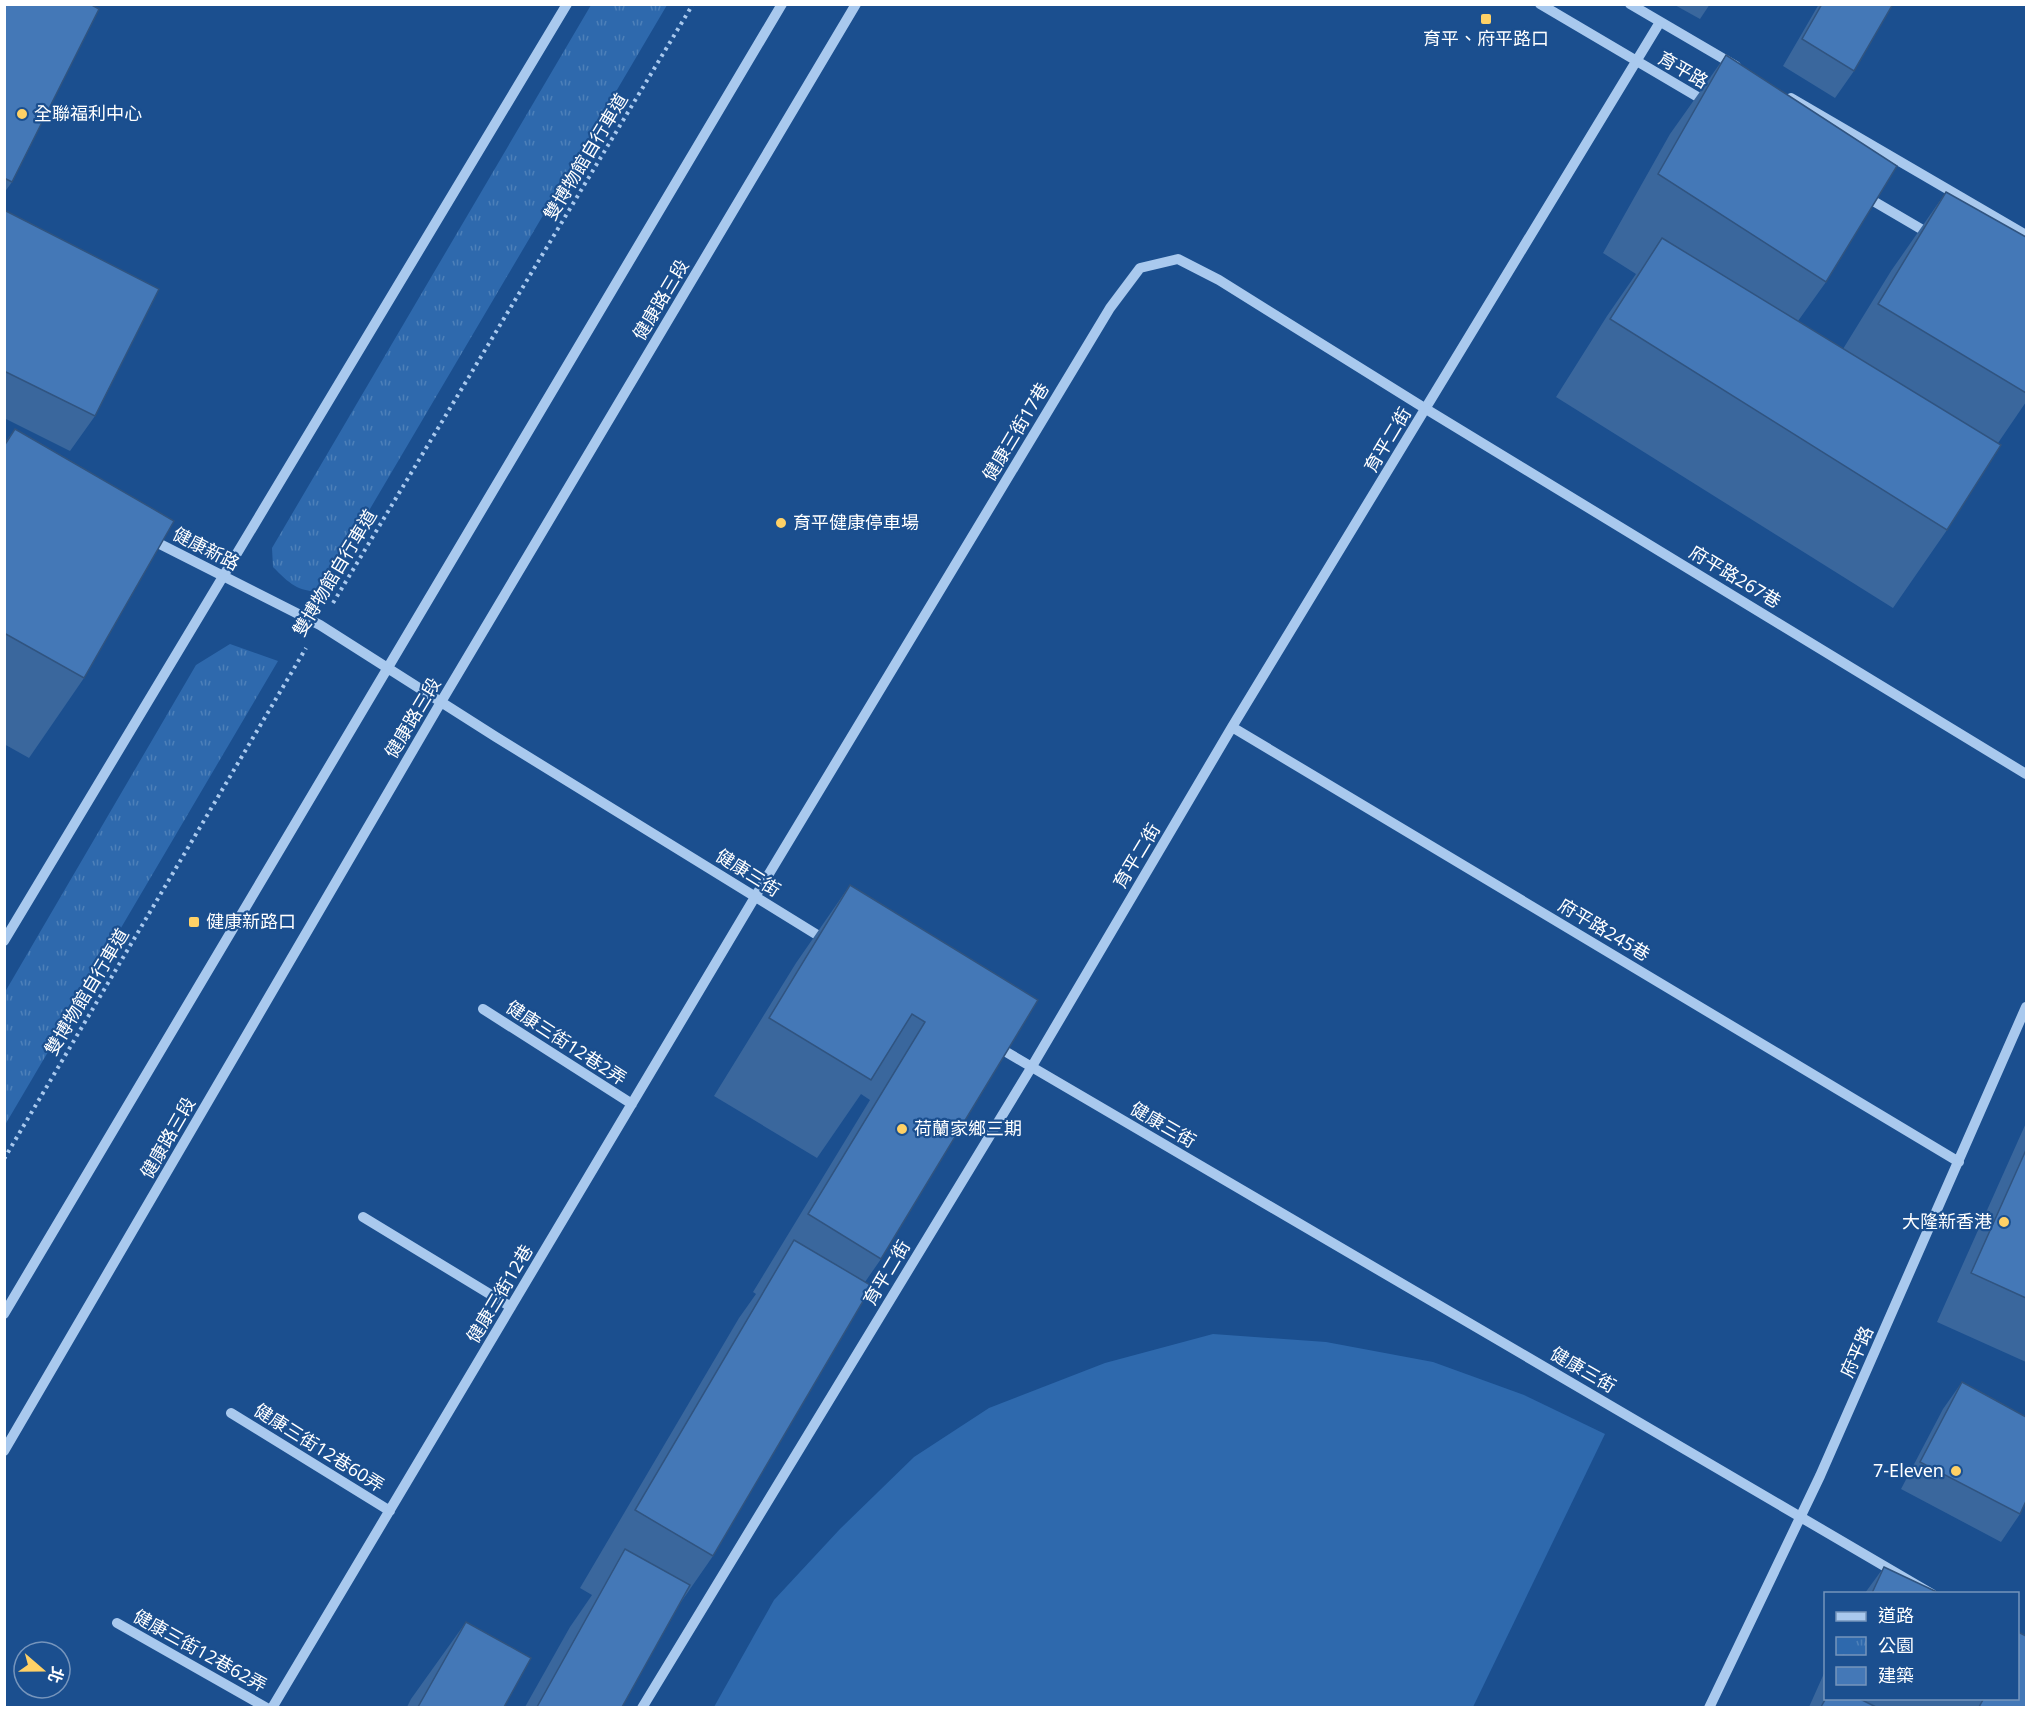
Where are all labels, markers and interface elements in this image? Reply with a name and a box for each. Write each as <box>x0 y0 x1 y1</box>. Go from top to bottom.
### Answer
marker: 育平、府平路口 <box>1479 12 1493 26</box>
place label: 育平、府平路口 <box>1423 26 1549 50</box>
street label: 育平路 <box>1654 45 1713 93</box>
street label: 雙博物館自行車道 <box>538 89 633 224</box>
place label: 全聯福利中心 <box>34 101 142 125</box>
marker: 全聯福利中心 <box>15 107 29 121</box>
street label: 健康路三段 <box>627 255 694 344</box>
street label: 健康三街17巷 <box>976 378 1054 485</box>
street label: 育平二街 <box>1358 402 1416 477</box>
street label: 雙博物館自行車道 <box>287 505 382 640</box>
place label: 育平健康停車場 <box>793 510 919 534</box>
marker: 育平健康停車場 <box>774 516 788 530</box>
street label: 健康新路 <box>169 521 244 575</box>
street label: 府平路267巷 <box>1685 539 1786 613</box>
street label: 健康路三段 <box>379 673 446 762</box>
street label: 育平二街 <box>1107 818 1165 893</box>
street label: 健康三街 <box>712 843 785 901</box>
street label: 府平路245巷 <box>1554 892 1655 966</box>
place label: 健康新路口 <box>206 909 296 933</box>
marker: 健康新路口 <box>187 915 201 929</box>
street label: 雙博物館自行車道 <box>39 924 134 1059</box>
street label: 健康三街12巷2弄 <box>502 994 631 1090</box>
street label: 健康路三段 <box>134 1093 200 1182</box>
street label: 健康三街 <box>1126 1096 1201 1153</box>
place label: 荷蘭家鄉三期 <box>914 1116 1022 1140</box>
marker: 荷蘭家鄉三期 <box>895 1122 909 1136</box>
place label: 大隆新香港 <box>1902 1209 1992 1233</box>
marker: 大隆新香港 <box>1997 1215 2011 1229</box>
street label: 育平二街 <box>857 1235 915 1310</box>
street label: 健康三街12巷 <box>460 1240 538 1347</box>
street label: 府平路 <box>1834 1322 1878 1381</box>
street label: 健康三街 <box>1546 1341 1621 1398</box>
street label: 健康三街12巷60弄 <box>250 1397 389 1497</box>
place label: 7-Eleven <box>1873 1458 1944 1482</box>
marker: 7-Eleven <box>1949 1464 1963 1478</box>
legend <box>1824 1592 2019 1700</box>
street label: 健康三街12巷62弄 <box>129 1603 272 1697</box>
text: 道路 <box>1878 1603 1914 1627</box>
text: 公園 <box>1878 1633 1914 1657</box>
north arrow <box>12 1640 72 1700</box>
text: 建築 <box>1878 1663 1914 1687</box>
text: 北 <box>43 1664 69 1686</box>

